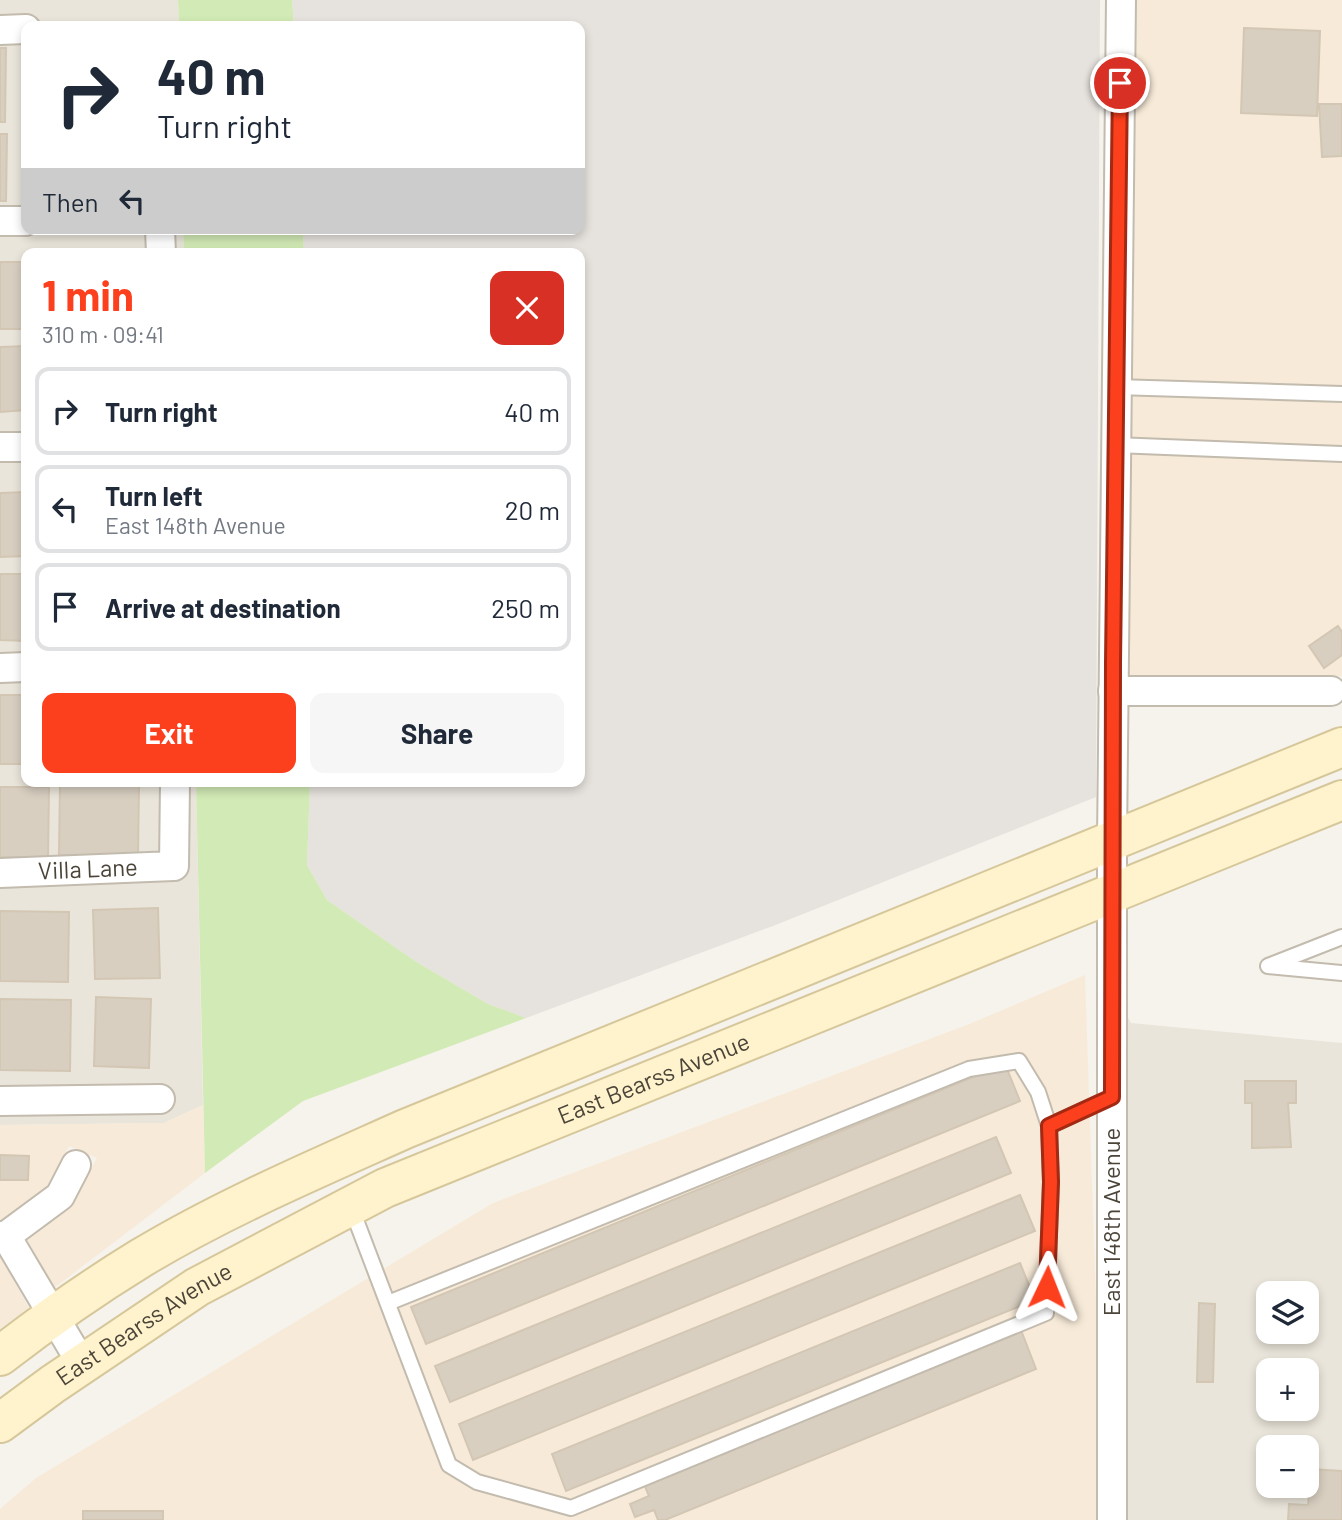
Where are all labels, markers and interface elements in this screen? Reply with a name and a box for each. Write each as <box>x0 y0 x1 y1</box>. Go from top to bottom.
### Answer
text: 40 m <box>157 46 265 105</box>
icon: right <box>42 49 133 140</box>
pin <box>1090 53 1150 113</box>
icon: arrive <box>1101 64 1139 102</box>
text: Turn right <box>157 106 292 144</box>
icon: left <box>113 182 151 220</box>
text: Then <box>42 186 99 217</box>
text: 1 min <box>42 269 134 319</box>
button: close <box>490 271 564 345</box>
text: 310 m · 09:41 <box>42 320 164 348</box>
icon: right <box>46 392 84 430</box>
text: Turn right <box>105 396 218 427</box>
text: 40 m <box>504 396 560 427</box>
text: Turn left <box>105 480 203 511</box>
icon: left <box>46 490 84 528</box>
text: 20 m <box>505 494 560 525</box>
text: East 148th Avenue <box>105 511 286 539</box>
icon: arrive <box>46 588 84 626</box>
text: Arrive at destination <box>105 592 341 623</box>
text: 250 m <box>491 592 560 623</box>
button: Exit <box>42 693 296 773</box>
button: Share <box>310 693 564 773</box>
street label: Villa Lane <box>37 851 138 884</box>
street label: East Bearss Avenue <box>553 1026 753 1129</box>
street label: East 148th Avenue <box>1096 1128 1125 1316</box>
position arrow <box>1010 1250 1084 1324</box>
street label: East Bearss Avenue <box>50 1255 236 1391</box>
map controls <box>1256 1281 1319 1498</box>
button: layers <box>1256 1281 1319 1344</box>
button: + <box>1256 1358 1319 1421</box>
button: − <box>1256 1435 1319 1498</box>

